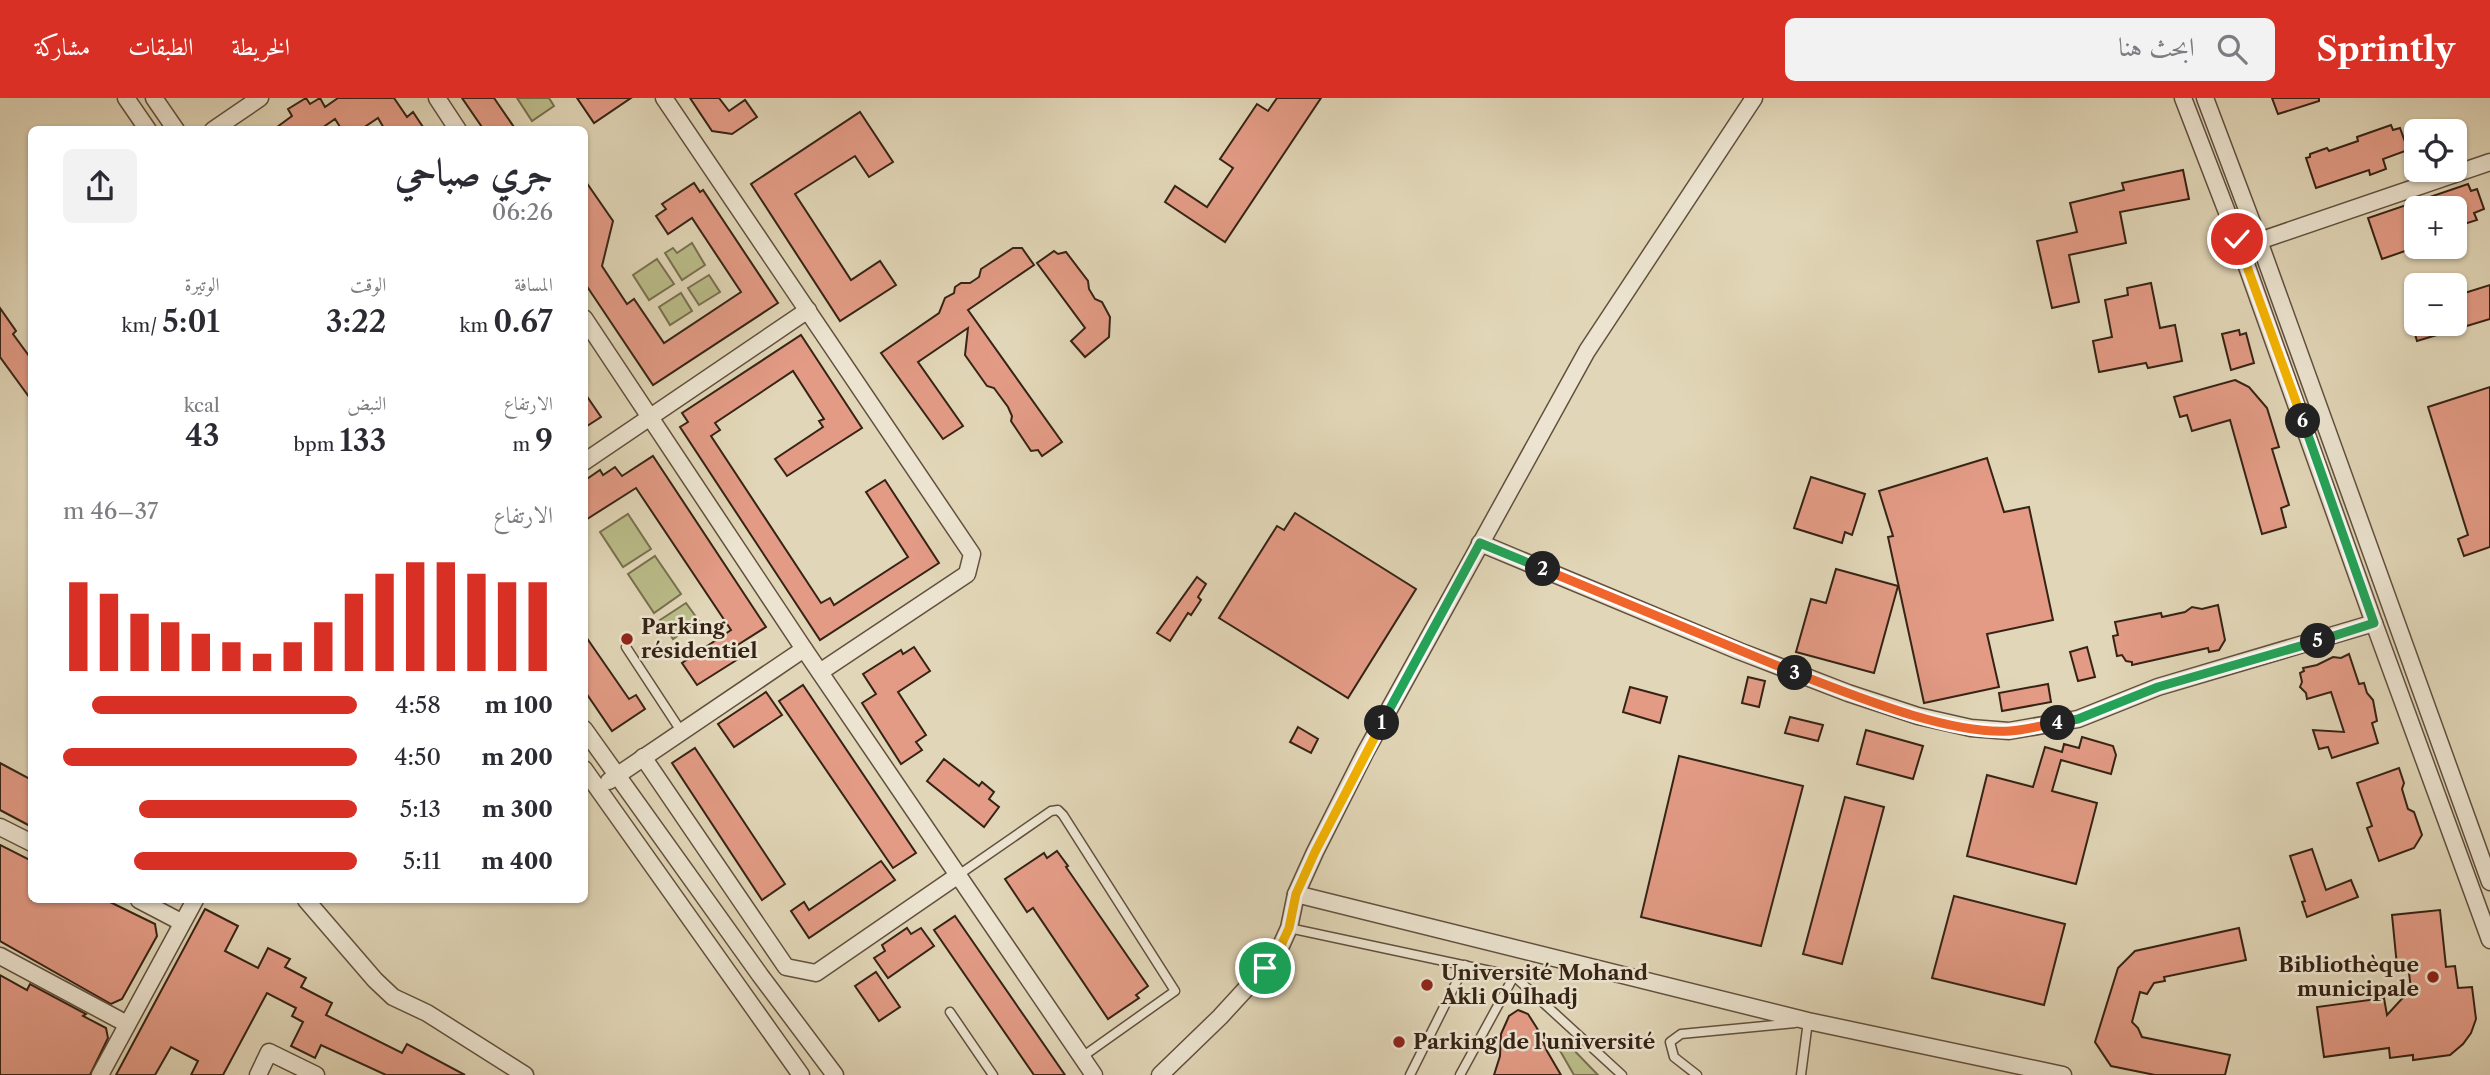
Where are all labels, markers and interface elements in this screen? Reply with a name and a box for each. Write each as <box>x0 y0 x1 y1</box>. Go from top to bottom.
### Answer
search box <box>1785 18 2275 81</box>
text: Sprintly <box>2317 29 2455 70</box>
icon: search <box>2213 30 2251 68</box>
text: ابحث هنا <box>2118 31 2195 63</box>
text: مشاركة <box>35 32 90 61</box>
text: الطبقات <box>128 32 194 61</box>
text: الخريطة <box>232 32 290 61</box>
map controls <box>2404 119 2467 336</box>
button: locate <box>2404 119 2467 182</box>
text: جري صباحي <box>395 148 553 195</box>
button: share <box>63 149 137 223</box>
button: + <box>2404 196 2467 259</box>
text: 06:26 <box>492 198 553 226</box>
pin <box>2207 209 2267 269</box>
icon: check <box>2218 220 2256 258</box>
text: الوتيرة <box>185 273 220 296</box>
text: الوقت <box>350 273 386 296</box>
text: المسافة <box>514 273 553 296</box>
button: − <box>2404 273 2467 336</box>
text: 5:01 <box>162 303 220 340</box>
text: 3:22 <box>326 303 386 340</box>
text: 0.67 <box>493 303 553 340</box>
text: /km <box>122 314 162 337</box>
text: km <box>460 314 493 337</box>
text: النبض <box>347 392 386 415</box>
text: الارتفاع <box>504 392 553 415</box>
text: kcal <box>184 394 220 417</box>
pin: 6 <box>2286 404 2320 438</box>
text: 6 <box>2297 409 2308 432</box>
text: 43 <box>185 417 220 454</box>
text: 133 <box>340 422 386 459</box>
text: 9 <box>535 422 553 459</box>
text: bpm <box>294 433 340 456</box>
text: m <box>512 433 535 456</box>
text: 37–46 m <box>63 497 158 525</box>
text: الارتفاع <box>493 501 553 529</box>
pin: 2 <box>1526 552 1560 587</box>
text: 2 <box>1537 557 1548 580</box>
place label: Parking résidentiel <box>641 614 758 663</box>
pin: 5 <box>2300 624 2336 658</box>
text: 5 <box>2312 629 2323 652</box>
marker: Parking résidentiel <box>619 631 635 647</box>
pin: 3 <box>1778 656 1812 690</box>
text: 3 <box>1789 661 1800 684</box>
text: 4:58 <box>395 691 441 719</box>
text: 100 m <box>485 691 553 719</box>
pin: 1 <box>1364 706 1400 740</box>
pin: 4 <box>2040 706 2076 740</box>
text: 1 <box>1377 711 1386 734</box>
text: 4 <box>2052 711 2063 734</box>
text: 4:50 <box>394 743 441 771</box>
text: 200 m <box>481 743 553 771</box>
text: 5:13 <box>400 795 441 823</box>
text: 300 m <box>482 795 553 823</box>
text: 5:11 <box>403 847 441 875</box>
text: 400 m <box>481 847 553 875</box>
pin <box>1235 938 1295 998</box>
icon: arrive <box>1246 949 1284 987</box>
place label: Bibliothèque municipale <box>2278 952 2419 1001</box>
place label: Université Mohand Akli Oulhadj <box>1440 960 1648 1009</box>
marker: Bibliothèque municipale <box>2425 969 2441 985</box>
marker: Université Mohand Akli Oulhadj <box>1419 977 1435 993</box>
place label: Parking de l'université <box>1413 1029 1655 1054</box>
marker: Parking de l'université <box>1391 1034 1407 1050</box>

